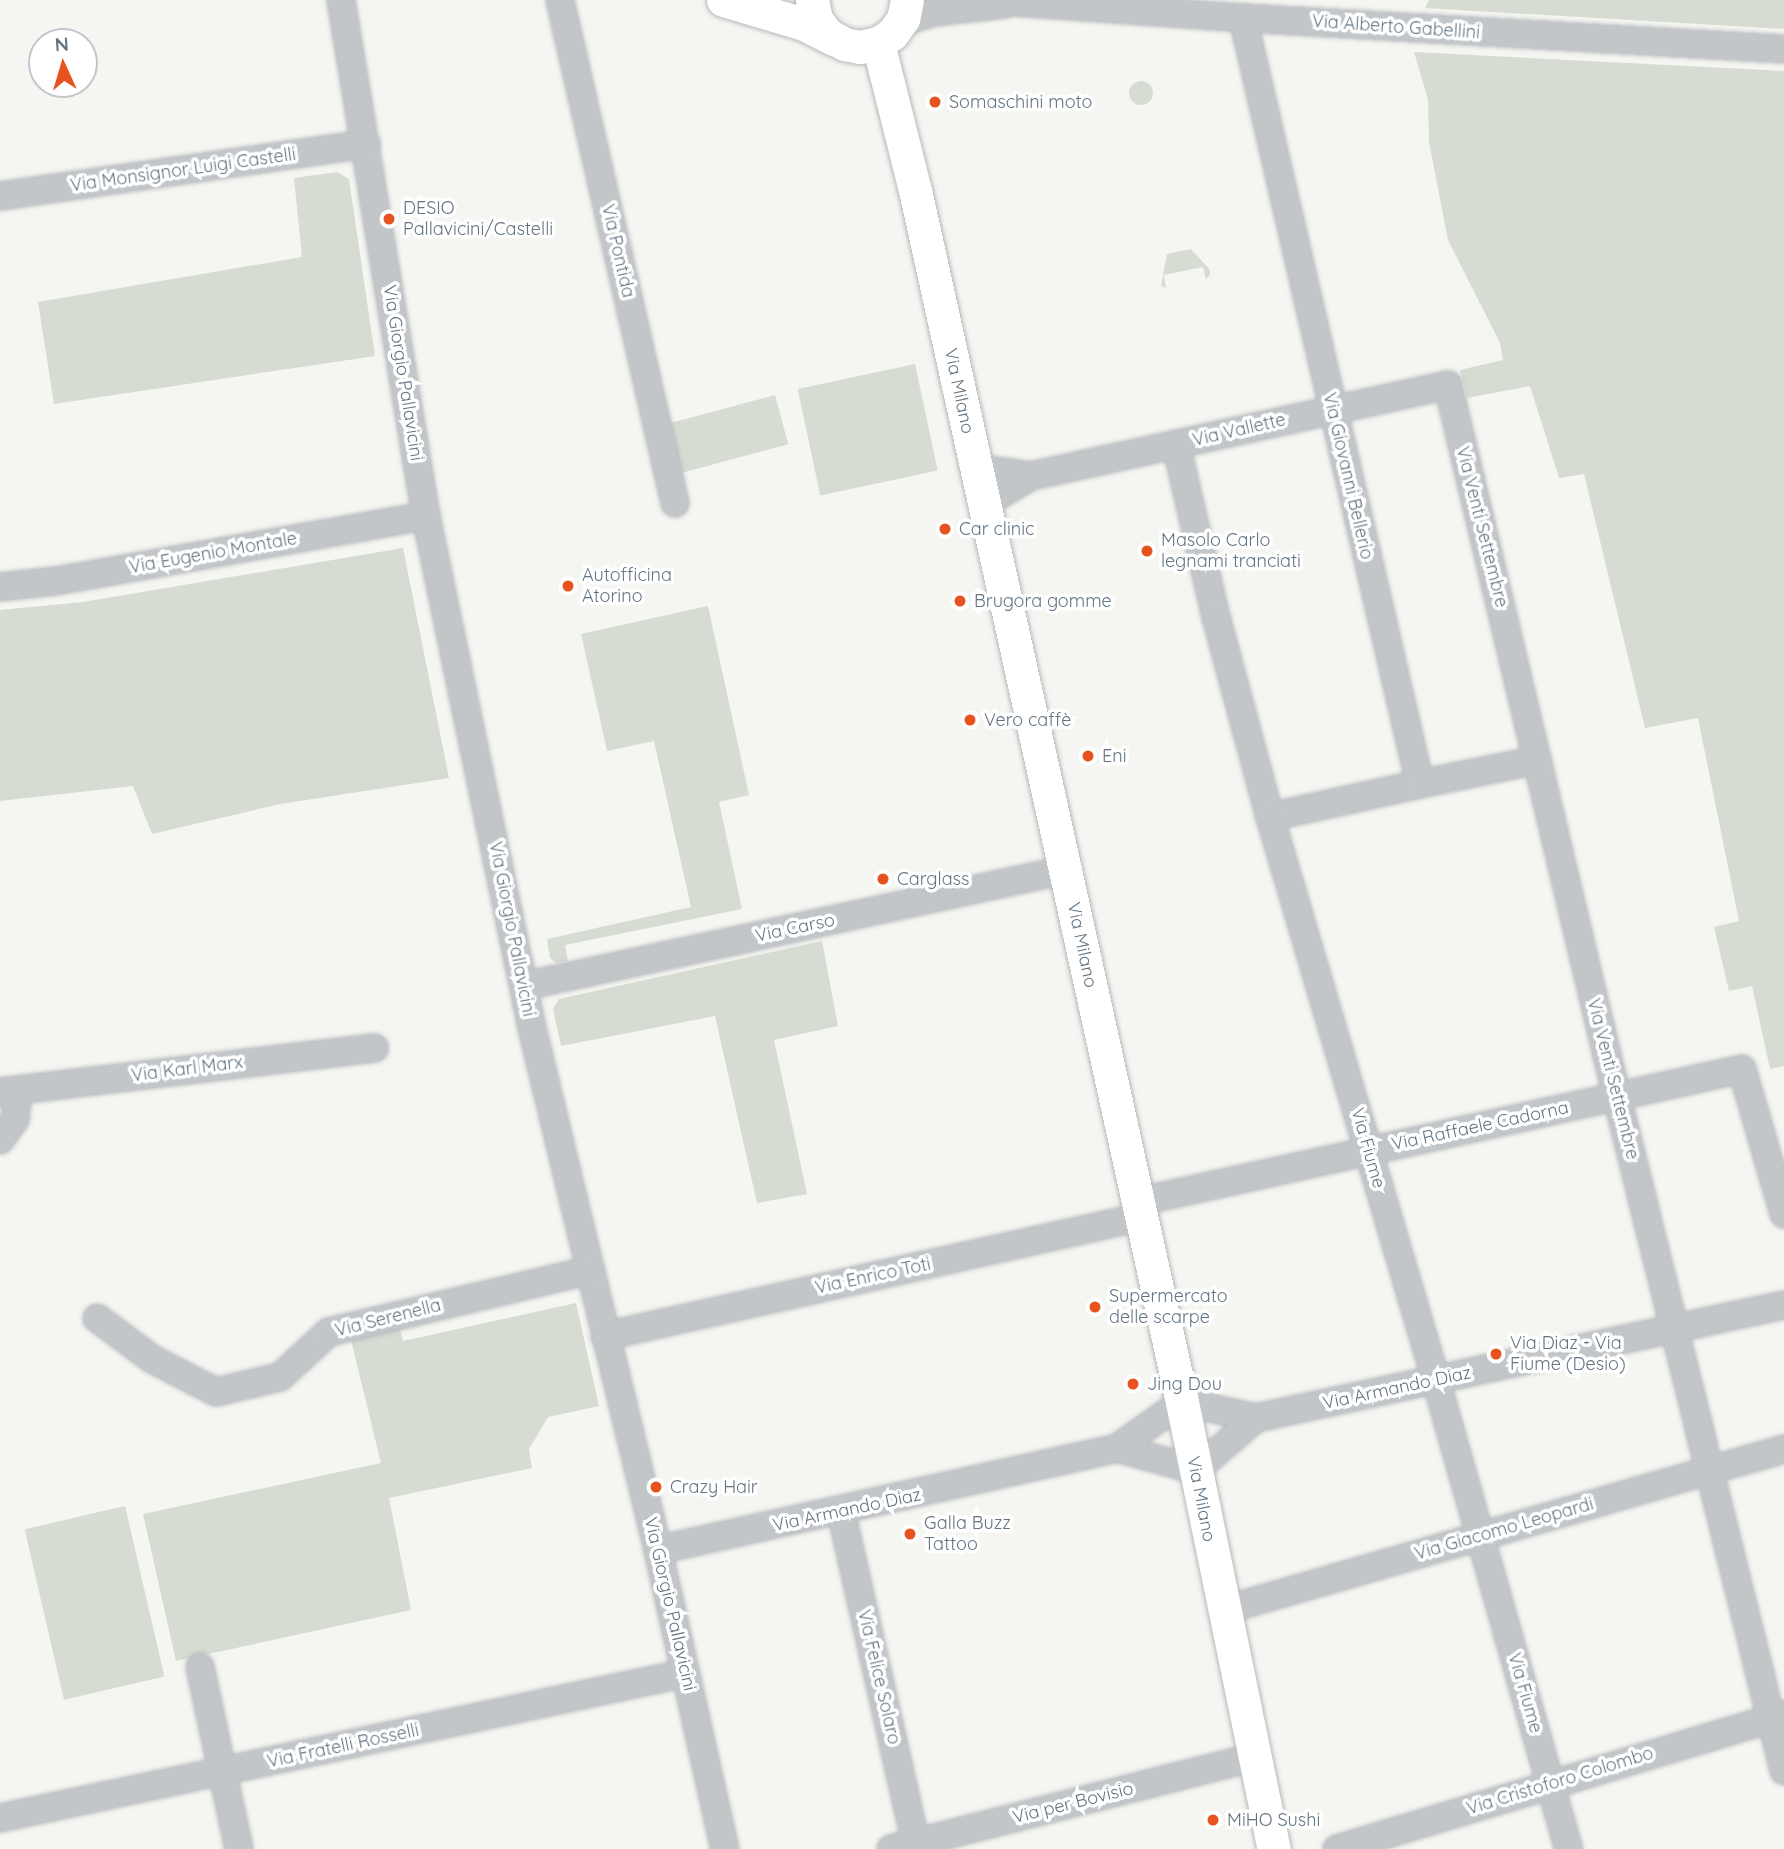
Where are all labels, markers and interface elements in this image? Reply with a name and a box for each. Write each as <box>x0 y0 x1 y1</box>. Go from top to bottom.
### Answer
street label: Via Alberto Gabellini <box>1311 10 1481 44</box>
north arrow <box>28 28 98 98</box>
text: N <box>54 32 69 57</box>
place label: Somaschini moto <box>949 91 1092 113</box>
marker: Somaschini moto <box>927 94 943 110</box>
street label: Via Monsignor Luigi Castelli <box>69 143 297 197</box>
place label: DESIO Pallavicini/Castelli <box>403 198 553 241</box>
street label: Via Pontida <box>597 202 639 300</box>
marker: DESIO Pallavicini/Castelli <box>381 211 397 227</box>
street label: Via Giorgio Pallavicini <box>378 284 428 462</box>
street label: Via Milano <box>939 346 979 436</box>
street label: Via Giovanni Bellerio <box>1318 390 1378 562</box>
street label: Via Vallette <box>1190 409 1288 451</box>
street label: Via Venti Settembre <box>1452 444 1512 610</box>
place label: Car clinic <box>959 518 1034 540</box>
marker: Car clinic <box>937 521 953 537</box>
street label: Via Eugenio Montale <box>127 528 299 578</box>
place label: Masolo Carlo legnami tranciati <box>1161 530 1301 572</box>
marker: Masolo Carlo legnami tranciati <box>1139 543 1155 559</box>
place label: Autofficina Atorino <box>582 565 672 608</box>
marker: Autofficina Atorino <box>560 578 576 594</box>
place label: Brugora gomme <box>974 590 1112 612</box>
marker: Brugora gomme <box>952 593 968 609</box>
place label: Vero caffè <box>984 709 1071 731</box>
marker: Vero caffè <box>962 712 978 728</box>
place label: Eni <box>1102 745 1126 767</box>
marker: Eni <box>1080 748 1096 764</box>
street label: Via Giorgio Pallavicini <box>484 840 540 1018</box>
place label: Carglass <box>897 868 969 890</box>
marker: Carglass <box>875 871 891 887</box>
street label: Via Milano <box>1062 900 1102 990</box>
street label: Via Carso <box>753 909 837 947</box>
street label: Via Venti Settembre <box>1583 996 1643 1162</box>
street label: Via Karl Marx <box>130 1051 244 1087</box>
street label: Via Raffaele Cadorna <box>1390 1097 1570 1155</box>
street label: Via Fiume <box>1346 1105 1390 1191</box>
street label: Via Enrico Toti <box>813 1253 933 1299</box>
place label: Supermercato delle scarpe <box>1109 1286 1228 1328</box>
street label: Via Serenella <box>333 1294 443 1342</box>
marker: Supermercato delle scarpe <box>1087 1299 1103 1315</box>
place label: Via Diaz - Via Fiume (Desio) <box>1510 1333 1626 1376</box>
marker: Via Diaz - Via Fiume (Desio) <box>1488 1346 1504 1362</box>
street label: Via Armando Diaz <box>1321 1362 1473 1414</box>
place label: Jing Dou <box>1147 1373 1222 1395</box>
marker: Jing Dou <box>1125 1376 1141 1392</box>
street label: Via Milano <box>1182 1454 1220 1544</box>
place label: Crazy Hair <box>670 1476 758 1498</box>
marker: Crazy Hair <box>648 1479 664 1495</box>
street label: Via Armando Diaz <box>771 1484 923 1536</box>
street label: Via Giacomo Leopardi <box>1412 1493 1596 1565</box>
place label: Galla Buzz Tattoo <box>924 1513 1011 1556</box>
street label: Via Giorgio Pallavicini <box>639 1515 701 1693</box>
marker: Galla Buzz Tattoo <box>902 1526 918 1542</box>
street label: Via Felice Solaro <box>853 1608 905 1746</box>
street label: Via Fiume <box>1503 1650 1547 1736</box>
street label: Via Fratelli Rosselli <box>265 1719 421 1773</box>
street label: Via Cristoforo Colombo <box>1464 1742 1656 1820</box>
street label: Via per Bovisio <box>1010 1778 1136 1828</box>
place label: MiHO Sushi <box>1227 1809 1320 1831</box>
marker: MiHO Sushi <box>1205 1812 1221 1828</box>

